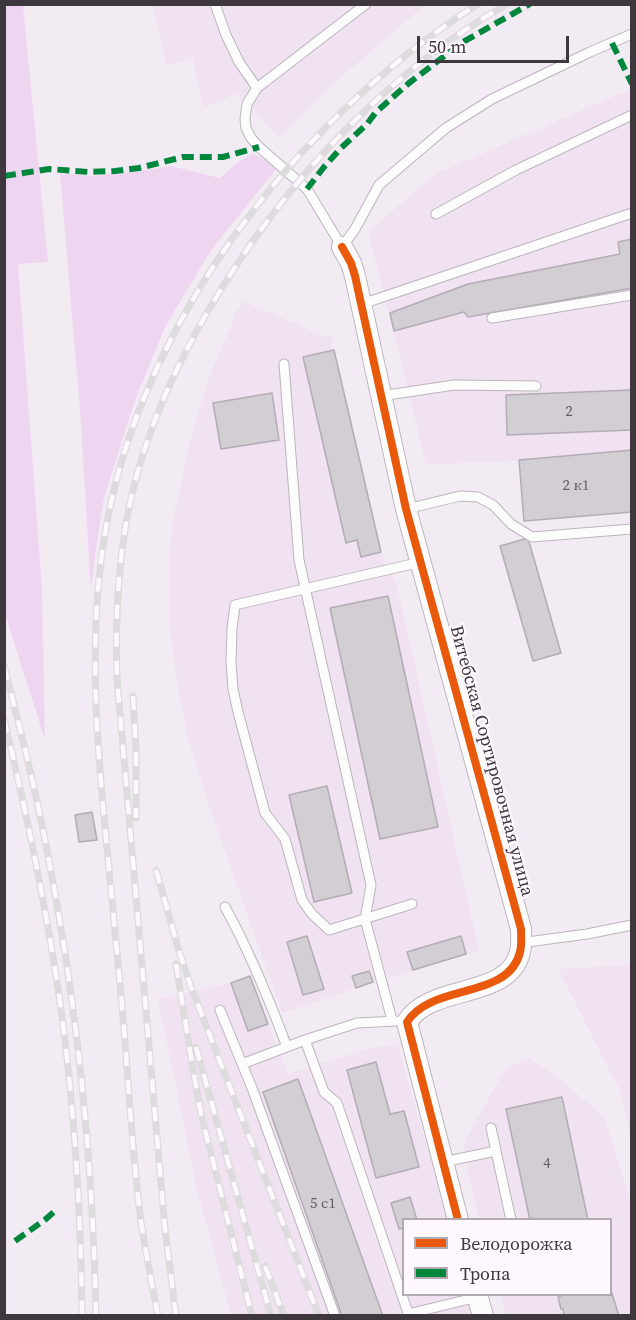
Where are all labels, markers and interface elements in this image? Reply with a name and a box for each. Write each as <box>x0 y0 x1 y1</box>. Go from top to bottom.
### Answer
scale bar <box>420 24 572 62</box>
text: 50 m <box>428 34 466 59</box>
house number: 2 <box>565 403 573 421</box>
house number: 2 к1 <box>563 477 589 495</box>
street label: Витебская Сортировочная улица <box>444 623 538 899</box>
house number: 4 <box>543 1155 551 1173</box>
house number: 5 с1 <box>310 1195 336 1213</box>
legend <box>402 1218 612 1296</box>
text: Велодорожка <box>460 1231 572 1256</box>
text: Тропа <box>460 1261 510 1286</box>

